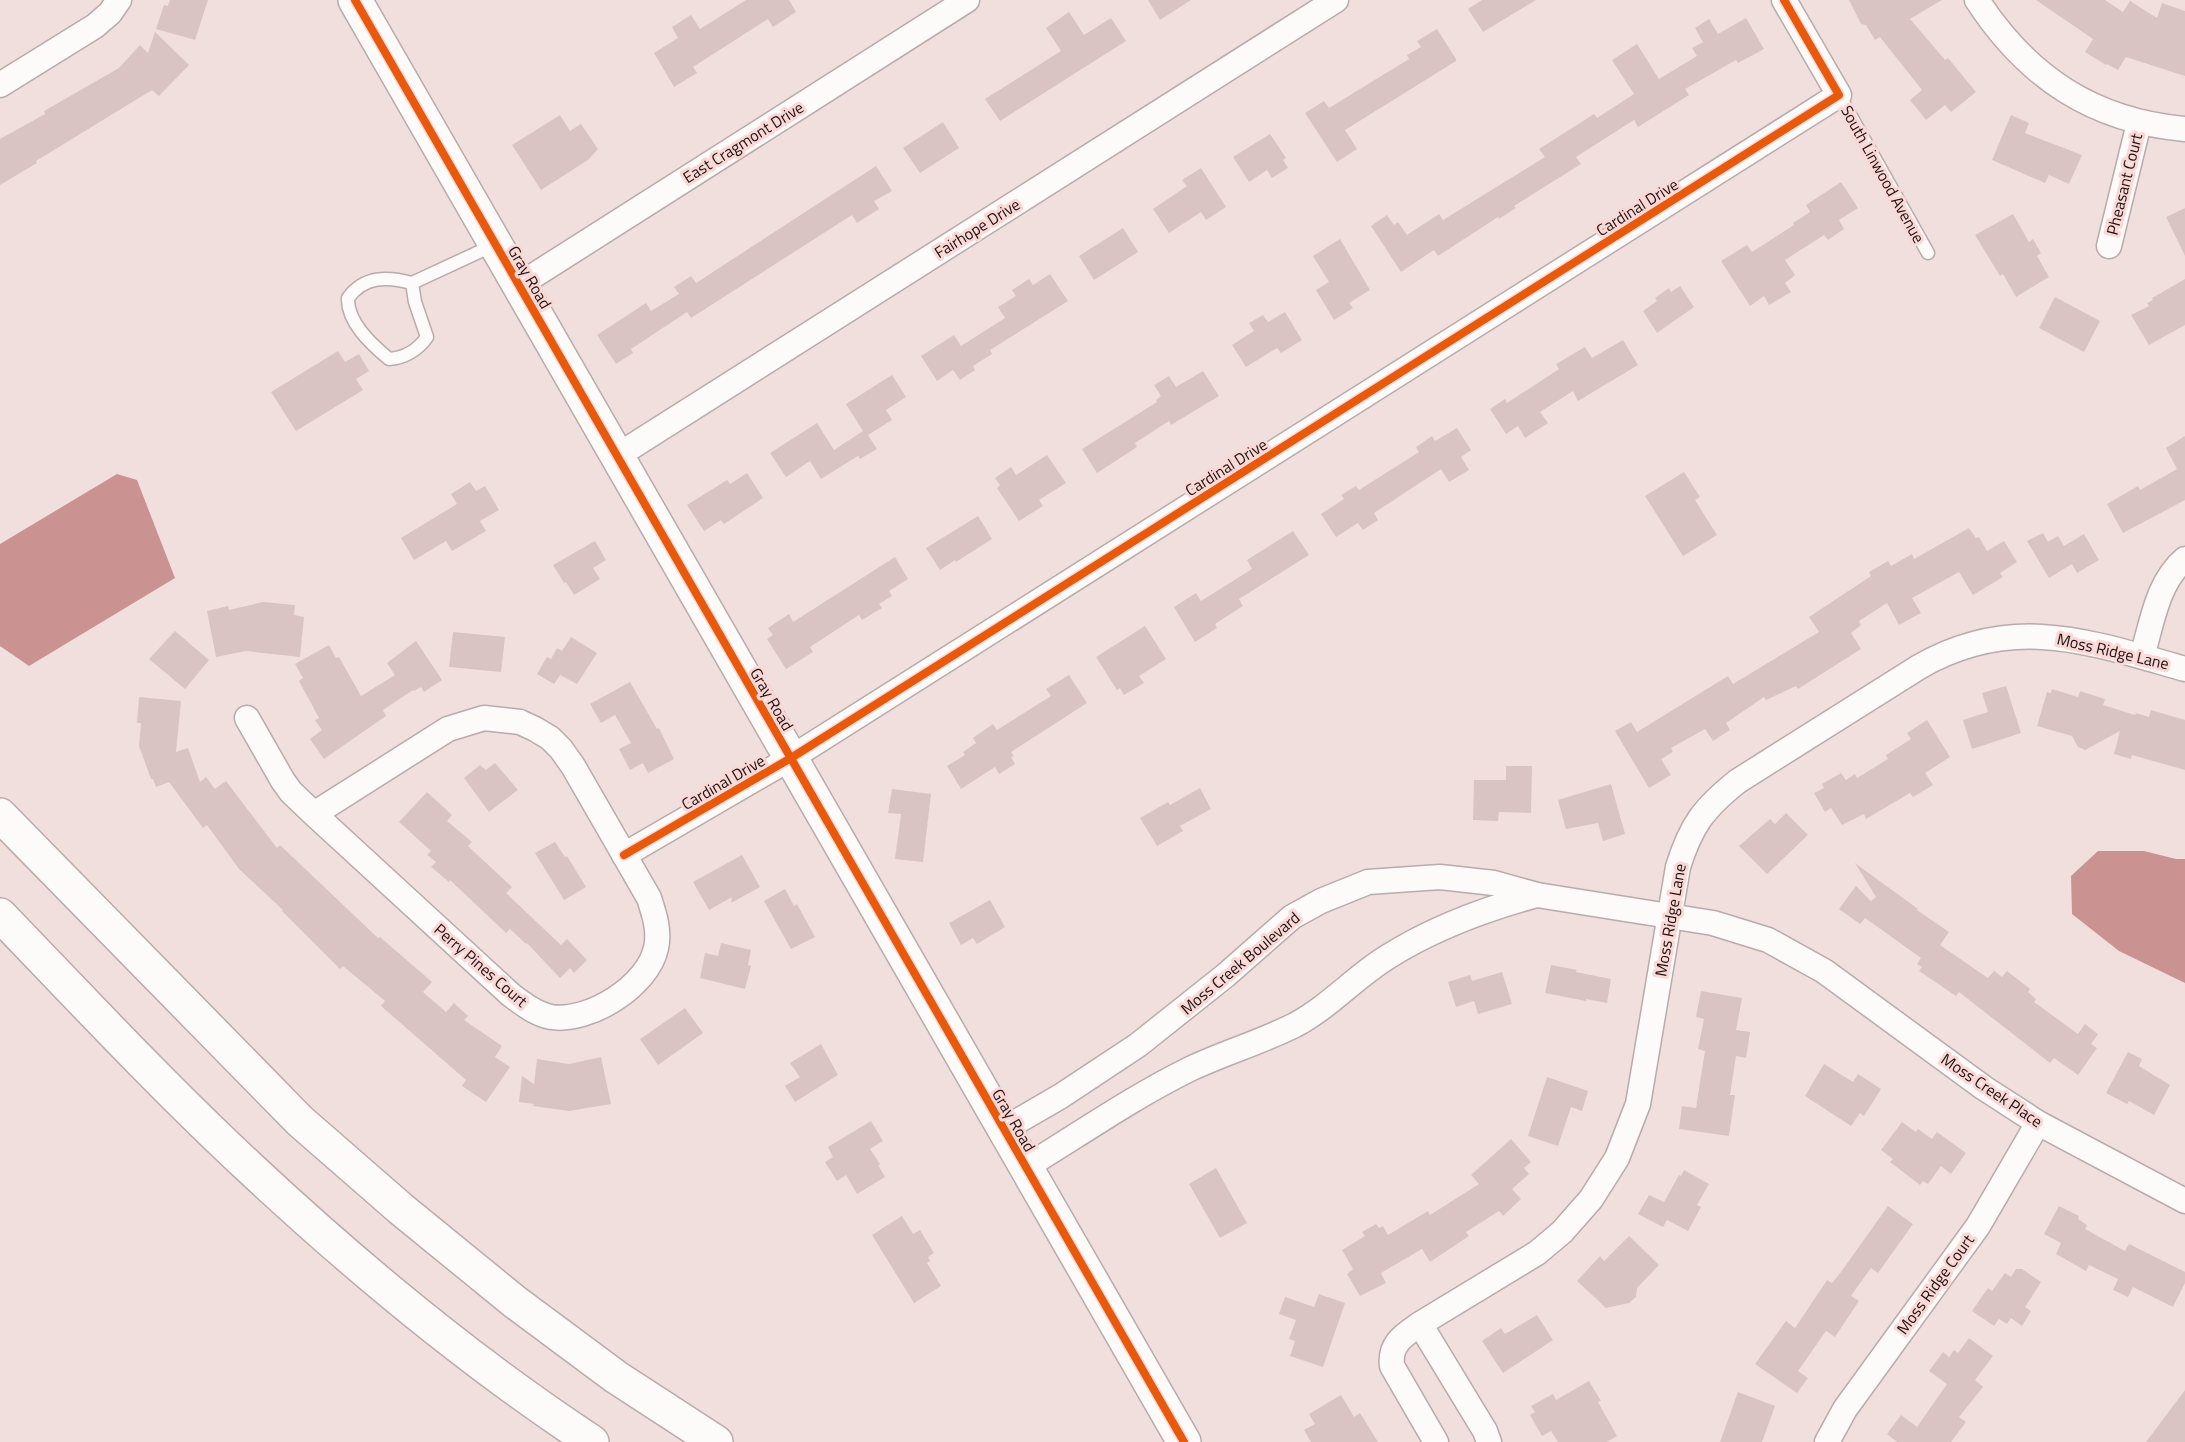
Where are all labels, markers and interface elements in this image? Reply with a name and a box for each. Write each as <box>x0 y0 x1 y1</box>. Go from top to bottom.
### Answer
street label: East Cragmont Drive <box>678 95 808 189</box>
street label: South Linwood Avenue <box>1835 101 1931 247</box>
street label: Pheasant Court <box>2100 130 2148 237</box>
street label: Cardinal Drive <box>1591 172 1683 242</box>
street label: Fairhope Drive <box>930 192 1024 264</box>
street label: Gray Road <box>502 241 558 313</box>
street label: Cardinal Drive <box>1180 432 1272 502</box>
street label: Moss Ridge Lane <box>2055 626 2171 676</box>
street label: Gray Road <box>744 663 800 735</box>
street label: Cardinal Drive <box>677 748 769 816</box>
street label: Moss Ridge Lane <box>1648 862 1692 978</box>
street label: Moss Creek Boulevard <box>1175 906 1305 1020</box>
street label: Perry Pines Court <box>429 918 533 1013</box>
street label: Moss Creek Place <box>1936 1047 2048 1133</box>
street label: Gray Road <box>986 1084 1042 1156</box>
street label: Moss Ridge Court <box>1890 1229 1980 1339</box>

